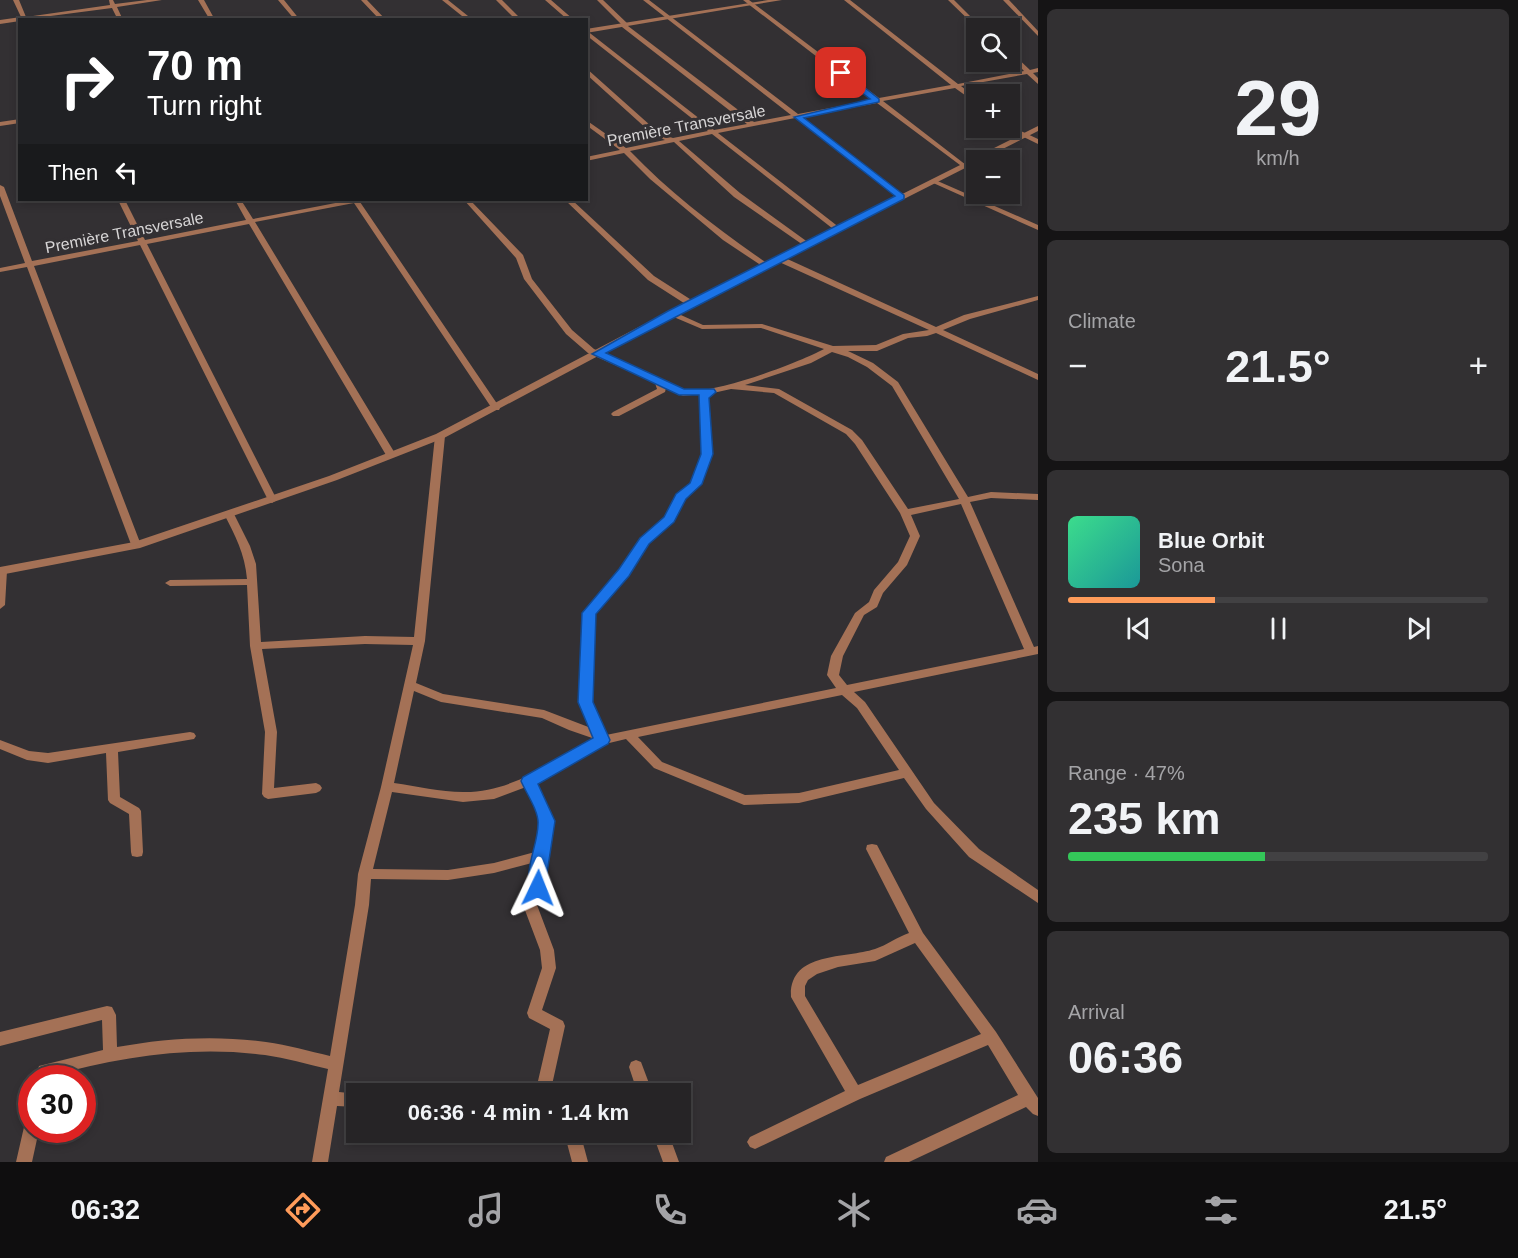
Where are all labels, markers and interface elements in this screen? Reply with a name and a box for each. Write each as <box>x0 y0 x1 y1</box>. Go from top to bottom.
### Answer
map controls <box>966 18 1020 204</box>
button: search <box>966 18 1020 72</box>
icon: right <box>48 42 126 120</box>
text: 70 m <box>147 42 243 89</box>
pin <box>815 47 866 98</box>
icon: arrive <box>824 56 857 89</box>
text: 29 <box>1235 64 1321 152</box>
button: + <box>966 84 1020 138</box>
text: Turn right <box>147 91 262 121</box>
street label: Première Transversale <box>605 102 767 149</box>
text: km/h <box>1256 147 1300 169</box>
button: − <box>966 150 1020 204</box>
icon: left <box>110 156 143 189</box>
text: Then <box>48 160 98 185</box>
street label: Première Transversale <box>43 209 205 256</box>
text: Climate <box>1068 310 1136 332</box>
text: 21.5° <box>1225 341 1331 392</box>
text: − <box>1068 347 1087 384</box>
text: + <box>1469 347 1488 384</box>
text: Blue Orbit <box>1158 528 1264 553</box>
text: Sona <box>1158 554 1205 576</box>
icon: previous <box>1122 612 1155 645</box>
icon: pause <box>1262 612 1295 645</box>
icon: next <box>1402 612 1435 645</box>
text: Range · 47% <box>1068 762 1185 784</box>
text: 235 km <box>1068 793 1221 844</box>
position arrow <box>506 856 570 920</box>
text: Arrival <box>1068 1001 1125 1023</box>
text: 06:36 <box>1068 1032 1183 1083</box>
speed limit sign: 30 <box>18 1065 96 1143</box>
text: 06:36 · 4 min · 1.4 km <box>408 1100 629 1125</box>
icon: directions <box>282 1189 324 1231</box>
icon: music <box>465 1189 507 1231</box>
icon: phone <box>649 1189 691 1231</box>
icon: climate <box>833 1189 875 1231</box>
icon: car <box>1016 1189 1058 1231</box>
icon: filters <box>1200 1189 1242 1231</box>
text: 06:32 <box>71 1195 140 1225</box>
text: 21.5° <box>1384 1195 1447 1225</box>

